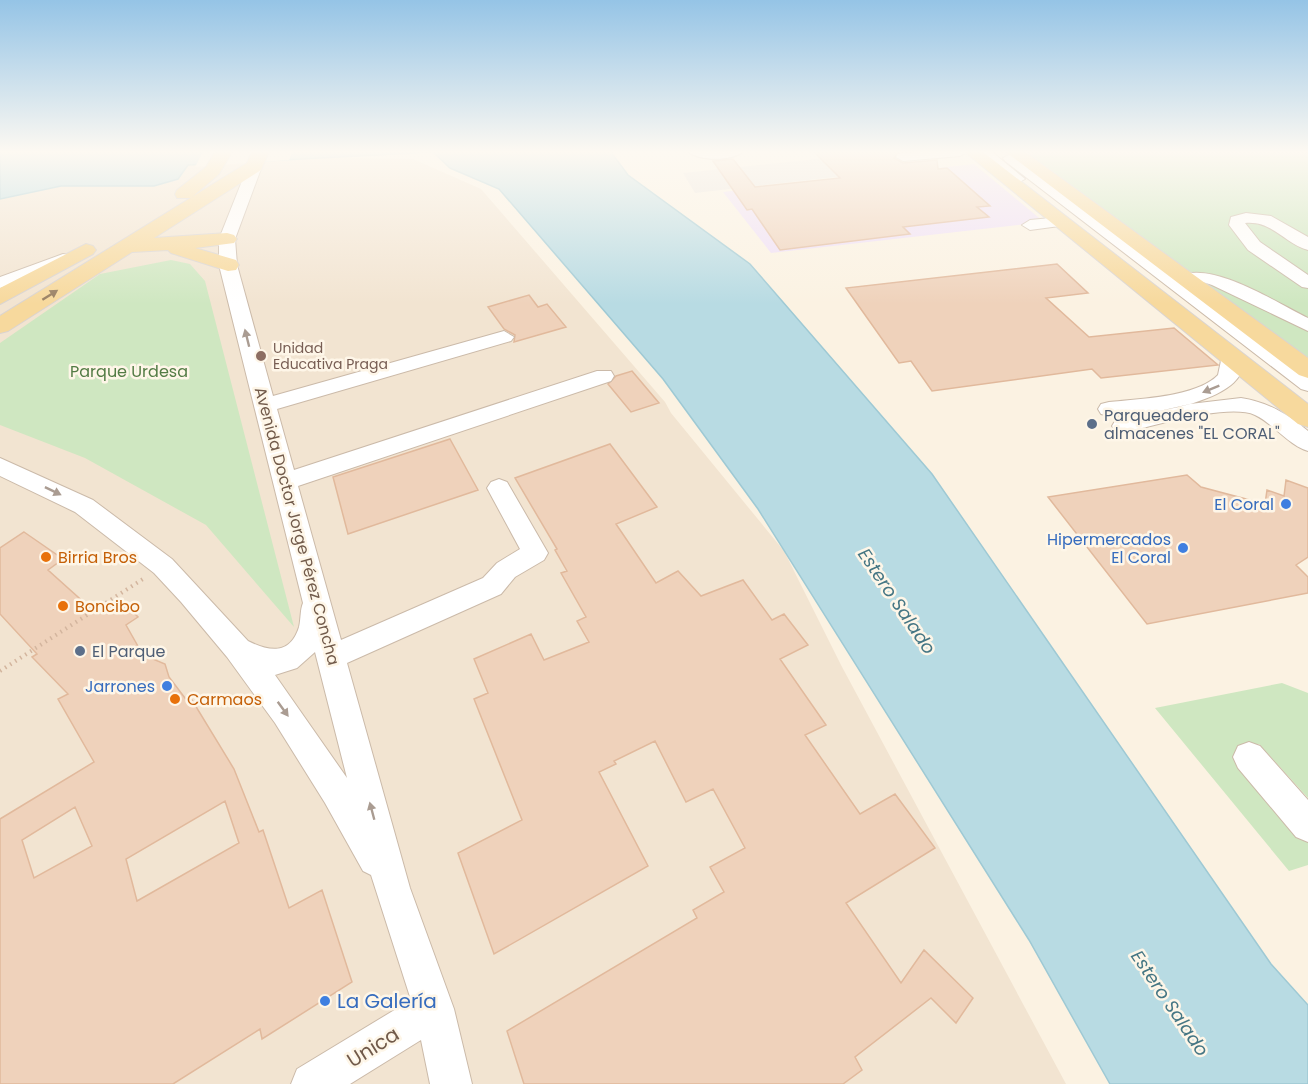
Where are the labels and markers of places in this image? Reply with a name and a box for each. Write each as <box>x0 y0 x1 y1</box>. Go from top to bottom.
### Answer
place label: Unidad Educativa Praga <box>273 338 388 374</box>
marker: Unidad Educativa Praga <box>254 349 268 363</box>
place label: Parqueadero almacenes "EL CORAL" <box>1104 404 1280 445</box>
marker: Parqueadero almacenes "EL CORAL" <box>1085 417 1099 431</box>
place label: El Coral <box>1214 493 1274 516</box>
marker: El Coral <box>1279 497 1293 511</box>
place label: Hipermercados El Coral <box>1047 528 1171 569</box>
marker: Hipermercados El Coral <box>1176 541 1190 555</box>
place label: Birria Bros <box>58 546 137 569</box>
marker: Birria Bros <box>39 550 53 564</box>
place label: Boncibo <box>75 595 140 618</box>
marker: Boncibo <box>56 599 70 613</box>
place label: El Parque <box>92 640 166 663</box>
marker: El Parque <box>73 644 87 658</box>
place label: Jarrones <box>85 675 155 698</box>
marker: Jarrones <box>160 679 174 693</box>
place label: Carmaos <box>187 688 262 711</box>
marker: Carmaos <box>168 692 182 706</box>
place label: La Galería <box>337 987 437 1015</box>
marker: La Galería <box>318 994 332 1008</box>

